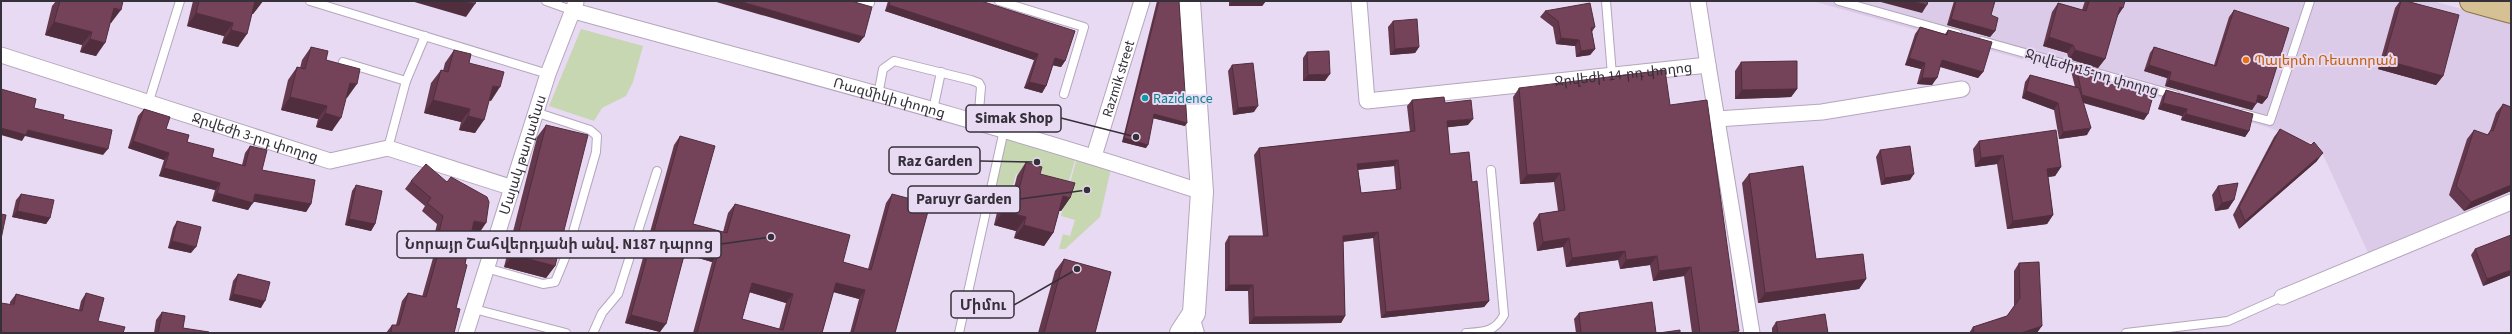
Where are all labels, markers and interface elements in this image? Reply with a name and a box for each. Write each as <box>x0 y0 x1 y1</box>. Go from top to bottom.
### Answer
street label: Razmik street <box>1098 38 1140 120</box>
street label: Ջրվեժի 15-րդ փողոց <box>2022 44 2161 102</box>
place label: Պալերմո Ռեստորան <box>2254 51 2397 71</box>
marker: Պալերմո Ռեստորան <box>2241 55 2251 65</box>
street label: Ջրվեժի 14-րդ փողոց <box>1553 58 1693 92</box>
street label: Ռազմիկի փողոց <box>831 73 947 124</box>
place label: Razidence <box>1153 89 1213 109</box>
street label: Մայակ թաղամաս <box>495 93 552 218</box>
marker: Razidence <box>1140 93 1150 103</box>
callout: Simak Shop <box>966 105 1061 132</box>
street label: Ջրվեժի 3-րդ փողոց <box>189 108 320 168</box>
text: Simak Shop <box>975 108 1054 129</box>
callout: Raz Garden <box>889 147 980 174</box>
text: Raz Garden <box>897 151 973 172</box>
callout: Paruyr Garden <box>908 186 1020 213</box>
text: Paruyr Garden <box>916 189 1012 210</box>
callout: Նորայր Շահվերդյանի անվ. N187 դպրոց <box>397 231 721 258</box>
text: Նորայր Շահվերդյանի անվ. N187 դպրոց <box>405 234 713 255</box>
callout: Միմու <box>951 291 1014 318</box>
text: Միմու <box>960 295 1006 316</box>

